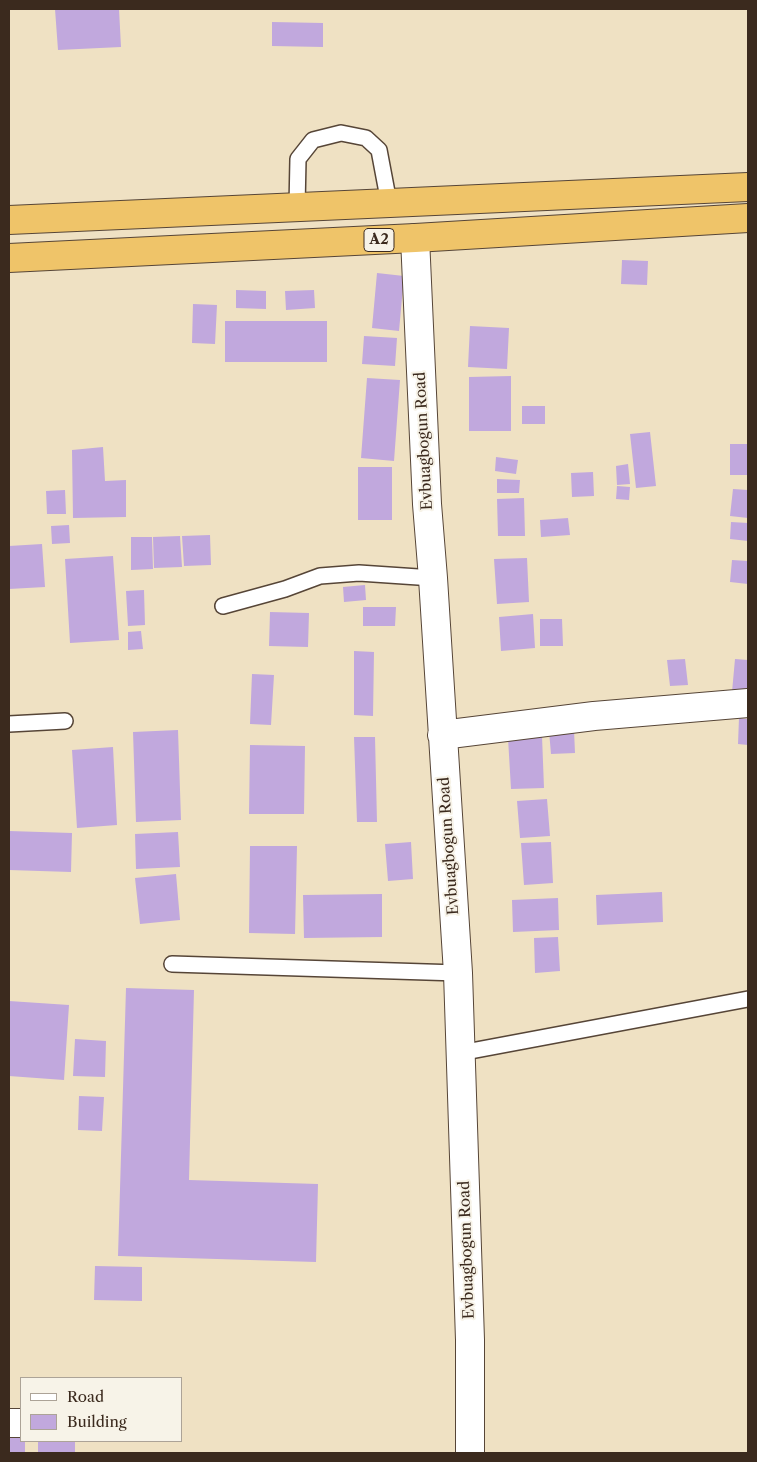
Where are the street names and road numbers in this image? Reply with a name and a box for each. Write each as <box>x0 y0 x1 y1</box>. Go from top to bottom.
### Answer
road number: A2 <box>364 228 394 252</box>
street label: Evbuagbogun Road <box>411 371 437 511</box>
street label: Evbuagbogun Road <box>435 776 463 916</box>
street label: Evbuagbogun Road <box>456 1181 478 1319</box>

